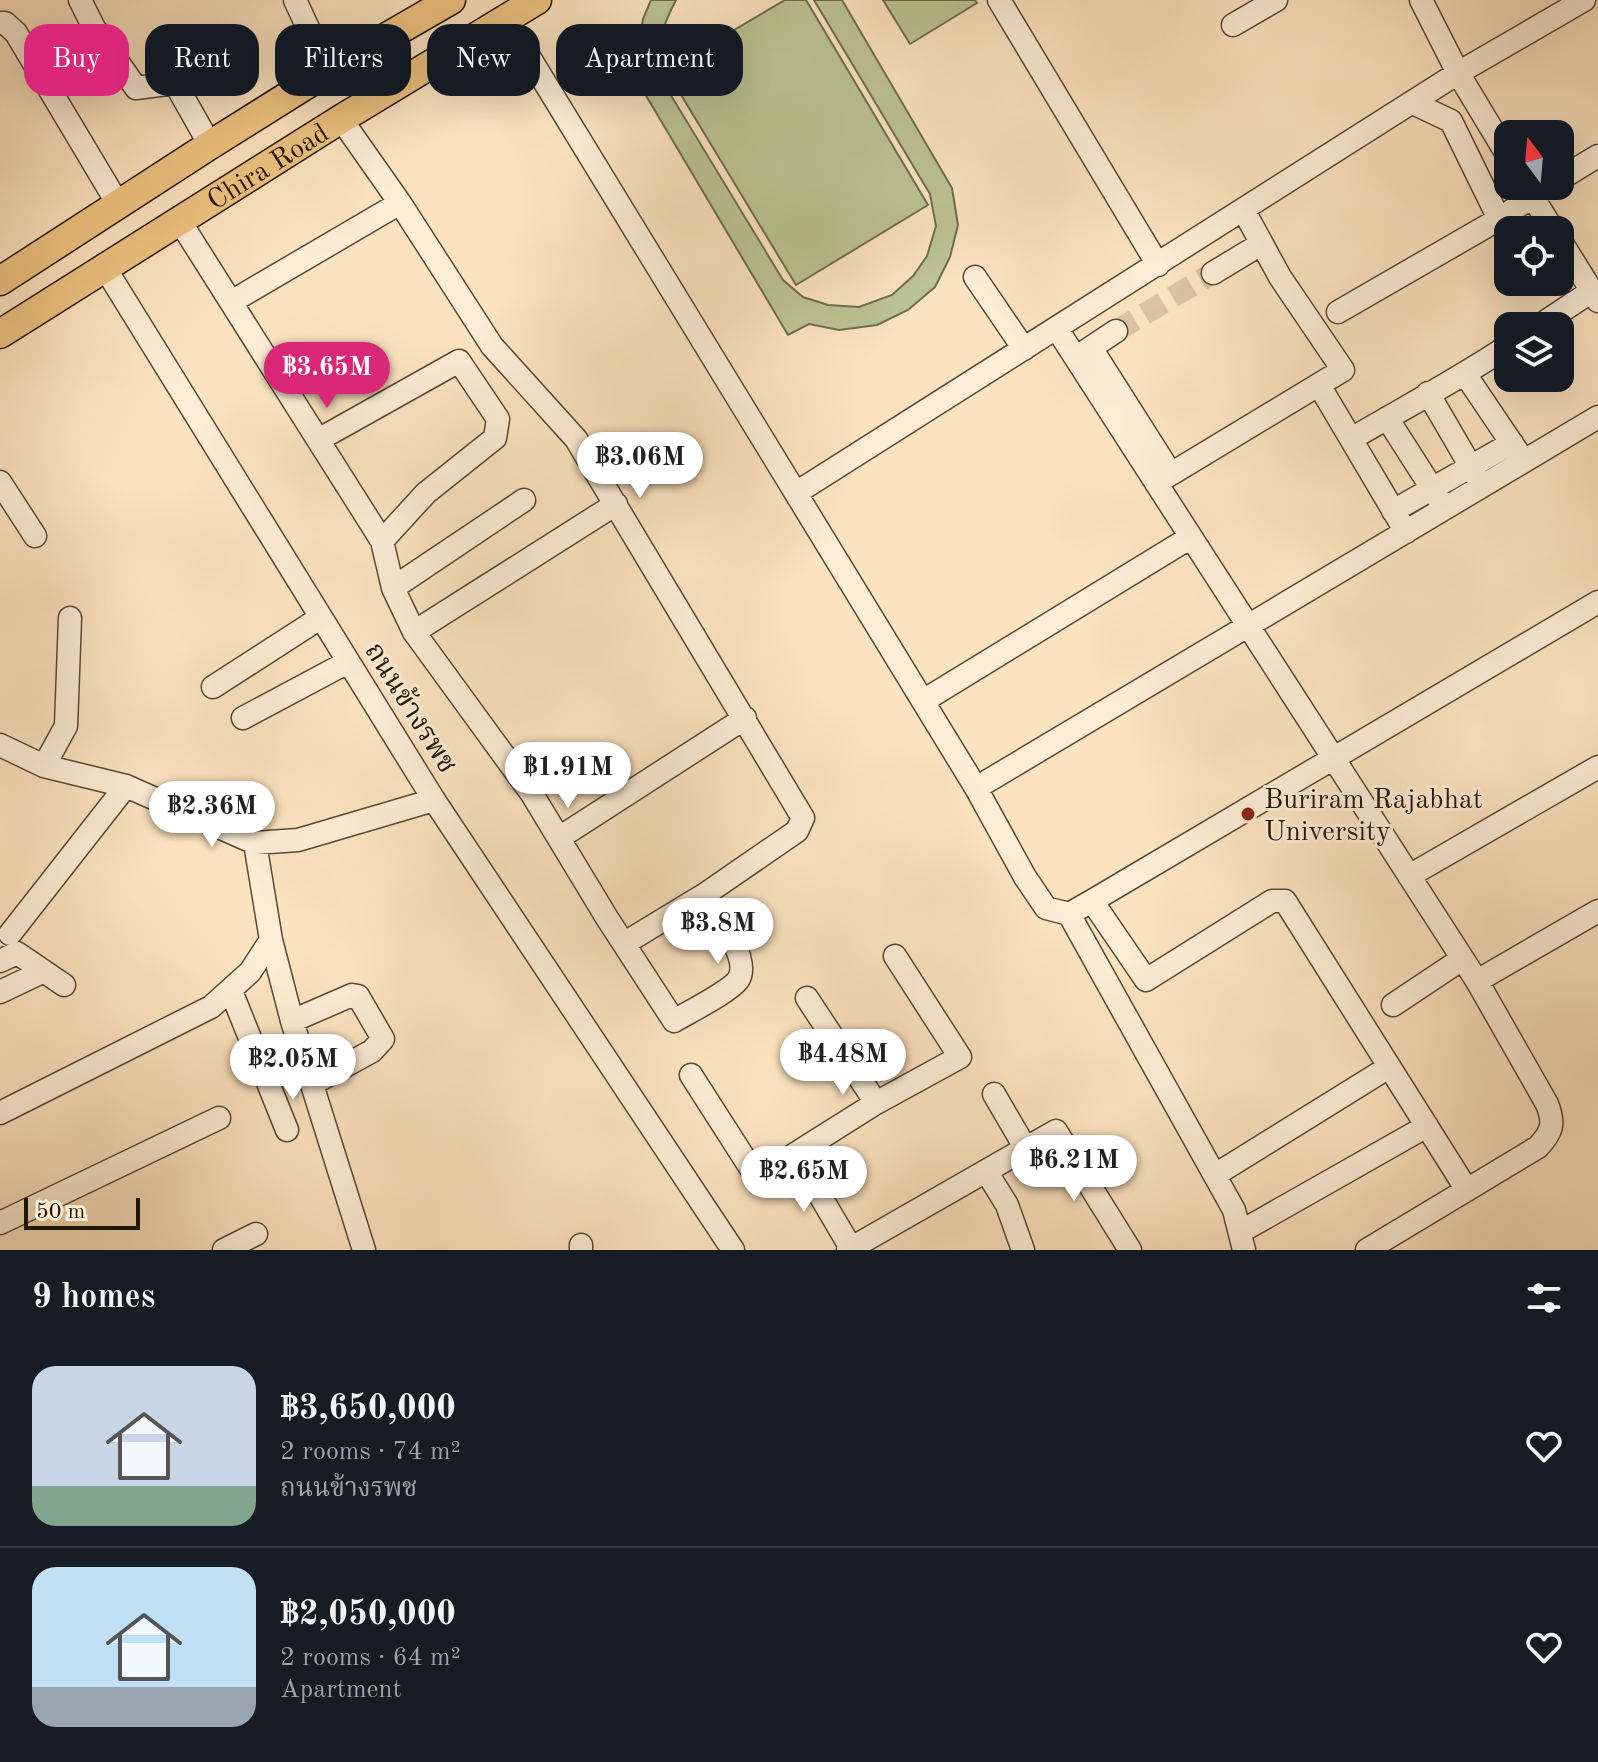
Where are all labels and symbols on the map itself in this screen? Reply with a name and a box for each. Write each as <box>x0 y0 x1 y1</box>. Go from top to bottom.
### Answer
street label: Chira Road <box>203 120 334 216</box>
north arrow <box>1494 120 1574 200</box>
pin: ฿3.65M <box>262 342 392 410</box>
pin: ฿3.06M <box>575 432 705 500</box>
street label: ถนนข้างรพช <box>358 636 464 779</box>
pin: ฿1.91M <box>503 742 633 810</box>
pin: ฿2.36M <box>147 781 277 849</box>
place label: Buriram Rajabhat University <box>1264 787 1483 847</box>
marker: Buriram Rajabhat University <box>1239 805 1257 823</box>
pin: ฿3.8M <box>662 898 774 966</box>
pin: ฿4.48M <box>778 1029 908 1097</box>
pin: ฿2.05M <box>228 1034 358 1102</box>
pin: ฿6.21M <box>1009 1135 1139 1203</box>
pin: ฿2.65M <box>739 1146 869 1214</box>
scale bar <box>24 1194 140 1230</box>

